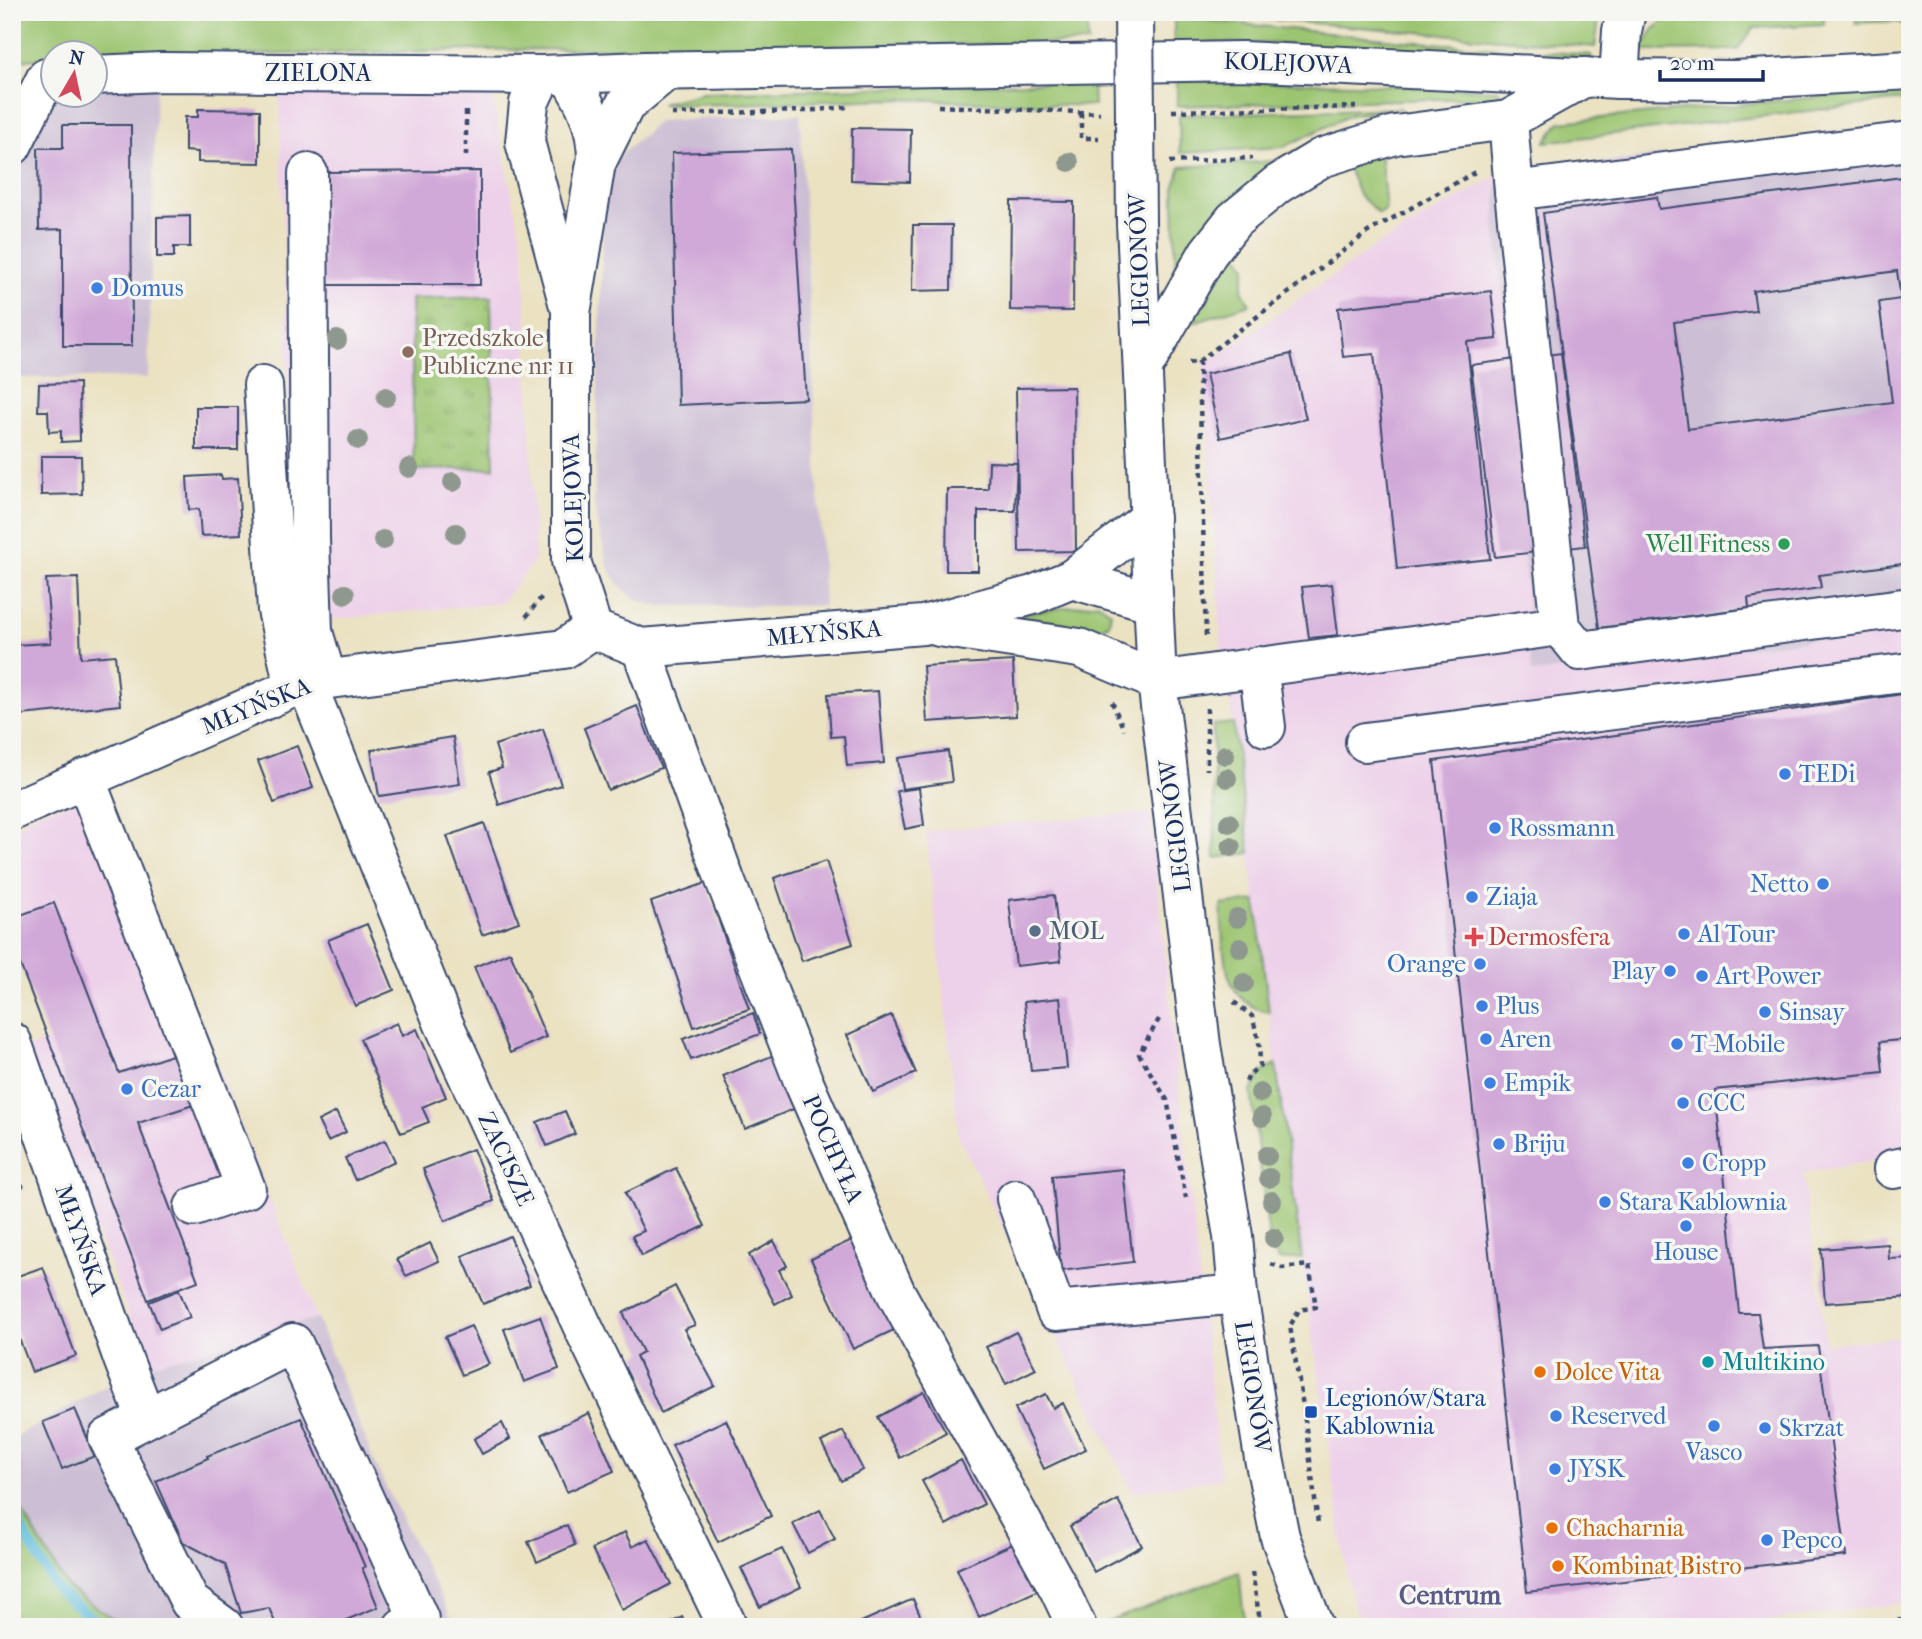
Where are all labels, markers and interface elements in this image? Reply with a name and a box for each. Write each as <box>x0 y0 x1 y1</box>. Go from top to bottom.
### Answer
north arrow <box>38 38 108 108</box>
scale bar <box>1660 38 1763 82</box>
text: N <box>68 46 86 70</box>
street label: KOLEJOWA <box>1223 47 1353 79</box>
text: 20 m <box>1670 51 1715 75</box>
street label: ZIELONA <box>265 59 372 87</box>
street label: LEGIONÓW <box>1122 191 1155 327</box>
place label: Domus <box>111 274 184 302</box>
marker: Domus <box>89 280 105 296</box>
place label: Przedszkole Publiczne nr 11 <box>422 324 574 380</box>
marker: Przedszkole Publiczne nr 11 <box>400 344 416 360</box>
street label: KOLEJOWA <box>557 433 589 563</box>
place label: Well Fitness <box>1645 530 1770 558</box>
marker: Well Fitness <box>1776 536 1792 552</box>
street label: MŁYŃSKA <box>765 613 883 652</box>
street label: MŁYŃSKA <box>197 670 315 741</box>
street label: LEGIONÓW <box>1152 756 1197 894</box>
place label: TEDi <box>1799 760 1855 788</box>
marker: TEDi <box>1777 766 1793 782</box>
place label: Rossmann <box>1509 814 1615 842</box>
marker: Rossmann <box>1487 820 1503 836</box>
place label: Netto <box>1750 870 1809 898</box>
marker: Netto <box>1815 876 1831 892</box>
place label: Ziaja <box>1486 883 1539 911</box>
marker: Ziaja <box>1464 889 1480 905</box>
place label: MOL <box>1049 917 1104 945</box>
place label: Al Tour <box>1697 920 1776 948</box>
marker: MOL <box>1027 923 1043 939</box>
place label: Dermosfera <box>1488 923 1611 951</box>
marker: Al Tour <box>1676 926 1692 942</box>
marker: Dermosfera <box>1466 929 1482 945</box>
place label: Orange <box>1387 950 1466 978</box>
marker: Orange <box>1472 956 1488 972</box>
place label: Play <box>1611 957 1657 985</box>
place label: Art Power <box>1715 962 1822 990</box>
marker: Play <box>1662 963 1678 979</box>
marker: Art Power <box>1694 968 1710 984</box>
place label: Plus <box>1496 992 1540 1020</box>
marker: Plus <box>1474 998 1490 1014</box>
place label: Sinsay <box>1779 998 1846 1026</box>
marker: Sinsay <box>1757 1004 1773 1020</box>
place label: Aren <box>1499 1025 1552 1053</box>
place label: T-Mobile <box>1691 1030 1785 1058</box>
marker: Aren <box>1478 1031 1494 1047</box>
marker: T-Mobile <box>1669 1036 1685 1052</box>
place label: Empik <box>1504 1069 1572 1097</box>
place label: Cezar <box>141 1075 202 1103</box>
marker: Empik <box>1482 1075 1498 1091</box>
marker: Cezar <box>119 1081 135 1097</box>
place label: CCC <box>1697 1089 1745 1117</box>
street label: POCHYŁA <box>797 1090 870 1208</box>
marker: CCC <box>1675 1095 1691 1111</box>
street label: ZACISZE <box>472 1108 540 1210</box>
place label: Briju <box>1513 1130 1566 1158</box>
marker: Briju <box>1491 1136 1507 1152</box>
place label: Cropp <box>1702 1149 1766 1177</box>
marker: Cropp <box>1680 1155 1696 1171</box>
street label: MŁYŃSKA <box>49 1181 114 1299</box>
place label: Stara Kablownia <box>1619 1188 1788 1216</box>
marker: Stara Kablownia <box>1597 1194 1613 1210</box>
marker: House <box>1678 1218 1694 1234</box>
place label: House <box>1654 1238 1719 1266</box>
street label: LEGIONÓW <box>1229 1319 1279 1457</box>
place label: Multikino <box>1722 1348 1825 1376</box>
marker: Multikino <box>1700 1354 1716 1370</box>
place label: Dolce Vita <box>1554 1358 1661 1386</box>
marker: Dolce Vita <box>1532 1364 1548 1380</box>
place label: Legionów/Stara Kablownia <box>1325 1384 1487 1440</box>
place label: Reserved <box>1570 1402 1667 1430</box>
marker: Legionów/Stara Kablownia <box>1303 1404 1319 1420</box>
marker: Reserved <box>1548 1408 1564 1424</box>
place label: Skrzat <box>1779 1414 1845 1442</box>
marker: Vasco <box>1706 1418 1722 1434</box>
marker: Skrzat <box>1757 1420 1773 1436</box>
place label: Vasco <box>1685 1438 1742 1466</box>
place label: JYSK <box>1567 1455 1626 1483</box>
marker: JYSK <box>1547 1461 1563 1477</box>
place label: Chacharnia <box>1566 1514 1685 1542</box>
marker: Chacharnia <box>1544 1520 1560 1536</box>
place label: Pepco <box>1781 1526 1843 1554</box>
marker: Pepco <box>1759 1532 1775 1548</box>
place label: Kombinat Bistro <box>1572 1552 1742 1580</box>
marker: Kombinat Bistro <box>1550 1558 1566 1574</box>
district label: Centrum <box>1399 1580 1501 1611</box>

